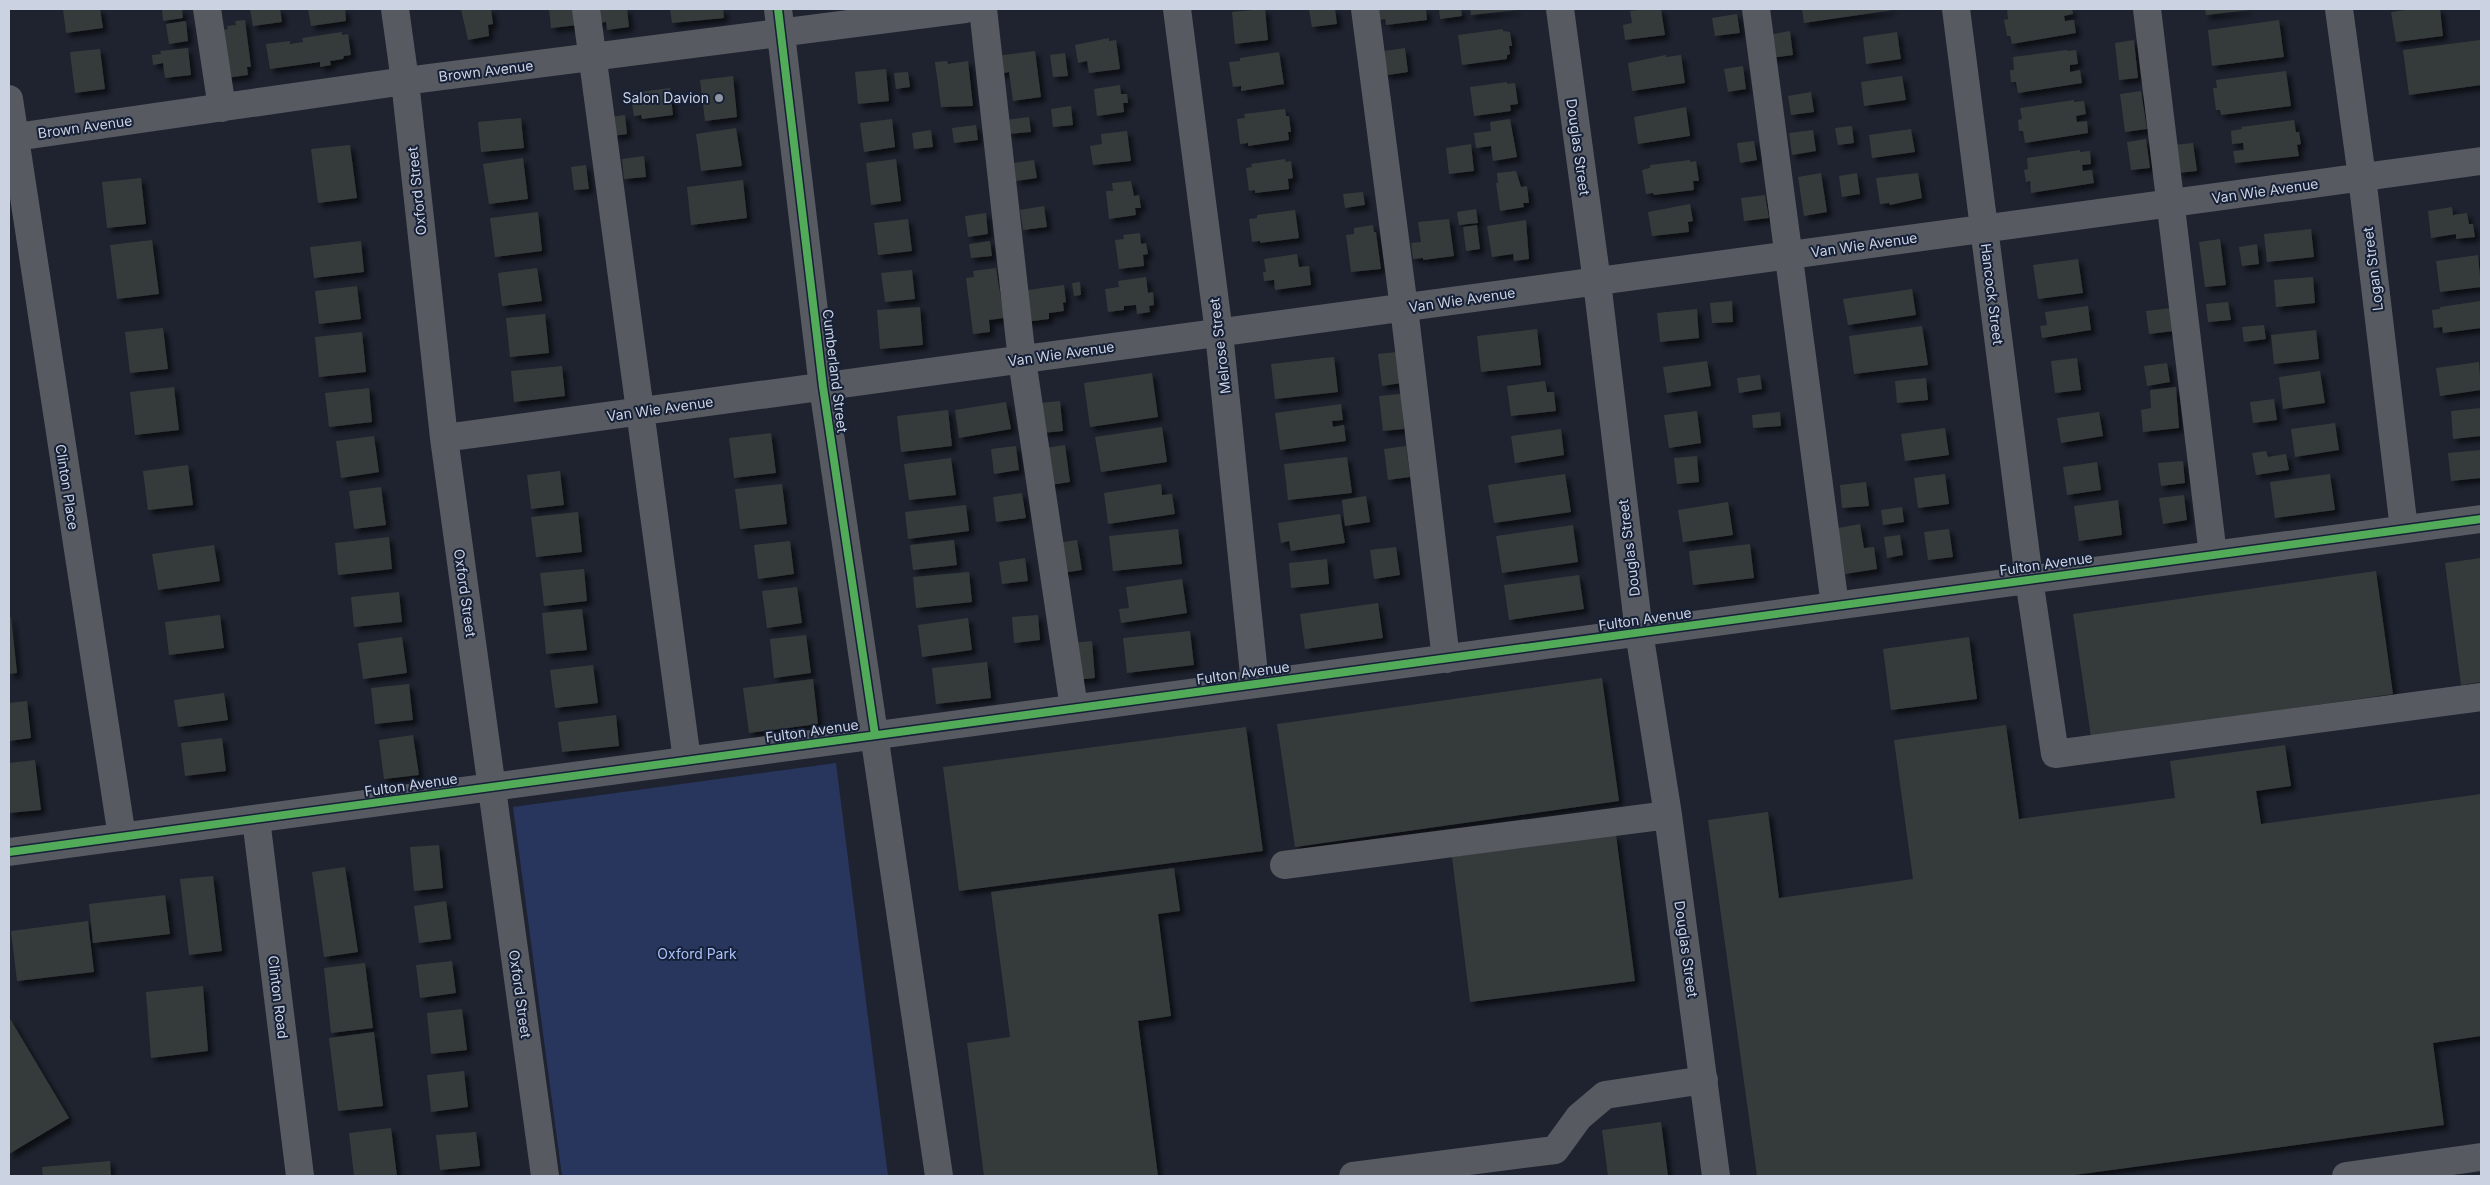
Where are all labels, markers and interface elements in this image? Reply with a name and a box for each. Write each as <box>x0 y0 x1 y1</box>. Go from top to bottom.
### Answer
street label: Brown Avenue <box>438 56 534 85</box>
place label: Salon Davion <box>622 89 709 106</box>
marker: Salon Davion <box>713 92 725 104</box>
street label: Douglas Street <box>1563 97 1594 197</box>
street label: Brown Avenue <box>37 111 133 142</box>
street label: Oxford Street <box>403 146 430 236</box>
street label: Van Wie Avenue <box>2211 175 2319 206</box>
street label: Logan Street <box>2359 226 2386 312</box>
street label: Van Wie Avenue <box>1810 229 1918 260</box>
street label: Hancock Street <box>1978 242 2007 346</box>
street label: Van Wie Avenue <box>1408 284 1516 315</box>
street label: Melrose Street <box>1205 297 1234 395</box>
street label: Cumberland Street <box>819 308 852 434</box>
street label: Van Wie Avenue <box>1007 338 1115 369</box>
street label: Van Wie Avenue <box>606 393 714 424</box>
street label: Clinton Place <box>52 443 83 531</box>
street label: Douglas Street <box>1614 498 1643 597</box>
street label: Oxford Street <box>451 548 480 639</box>
street label: Fulton Avenue <box>1998 549 2094 578</box>
street label: Fulton Avenue <box>1597 604 1693 633</box>
street label: Fulton Avenue <box>1195 658 1291 687</box>
street label: Fulton Avenue <box>764 716 860 745</box>
street label: Fulton Avenue <box>363 770 459 799</box>
street label: Douglas Street <box>1671 899 1702 999</box>
park label: Oxford Park <box>657 945 737 962</box>
street label: Oxford Street <box>506 949 535 1040</box>
street label: Clinton Road <box>265 954 292 1040</box>

